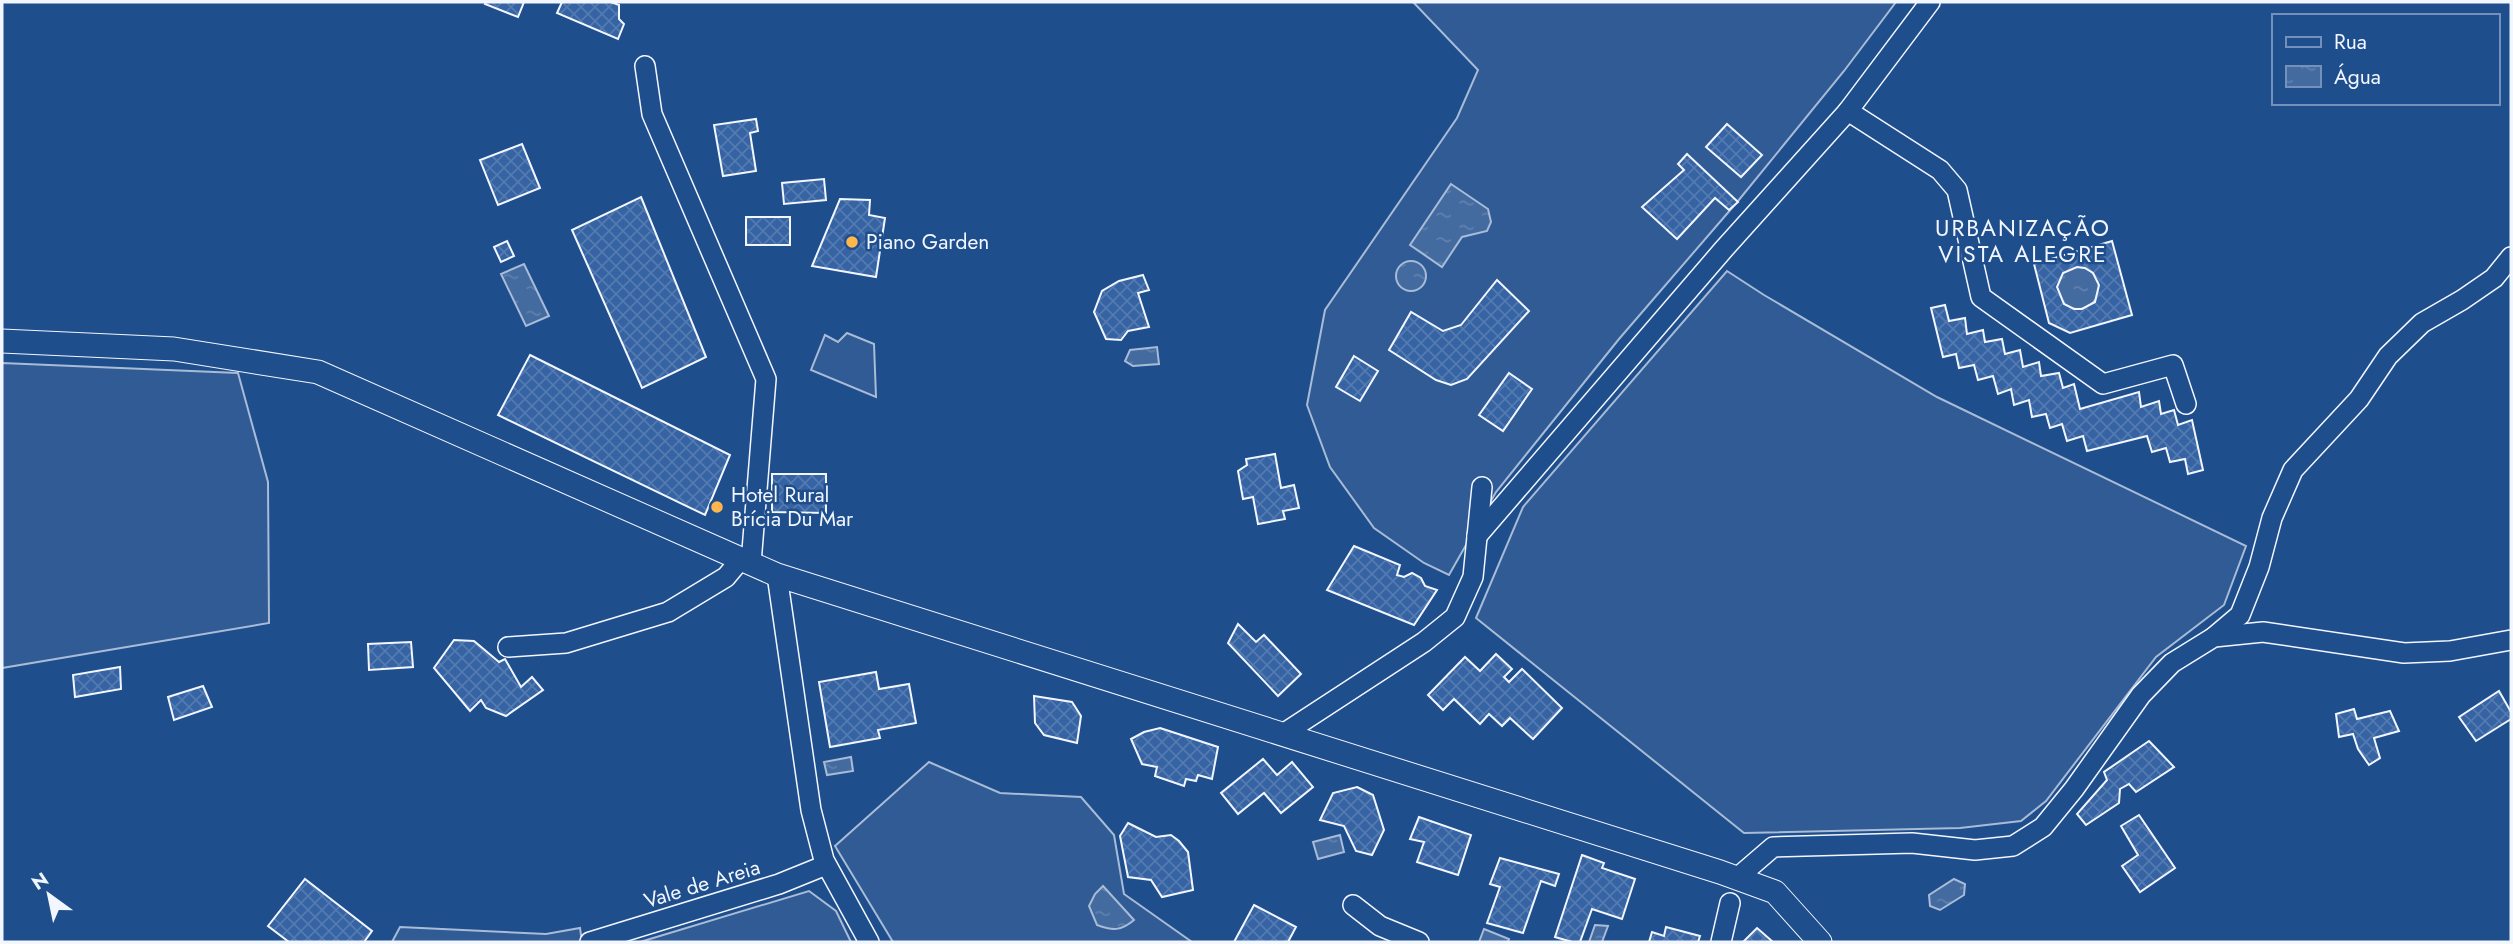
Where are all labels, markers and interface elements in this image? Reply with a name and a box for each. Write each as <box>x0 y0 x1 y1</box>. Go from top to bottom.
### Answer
legend <box>2272 14 2499 105</box>
text: Rua <box>2334 27 2367 57</box>
text: Água <box>2334 62 2381 92</box>
district label: URBANIZAÇÃO VISTA ALEGRE <box>1935 211 2111 271</box>
place label: Piano Garden <box>866 227 989 257</box>
marker: Piano Garden <box>844 234 860 250</box>
place label: Hotel Rural Brícia Du Mar <box>731 480 854 534</box>
marker: Hotel Rural Brícia Du Mar <box>709 499 725 515</box>
street label: Vale de Areia <box>640 852 764 916</box>
north arrow <box>14 860 84 930</box>
text: N <box>26 866 54 897</box>

